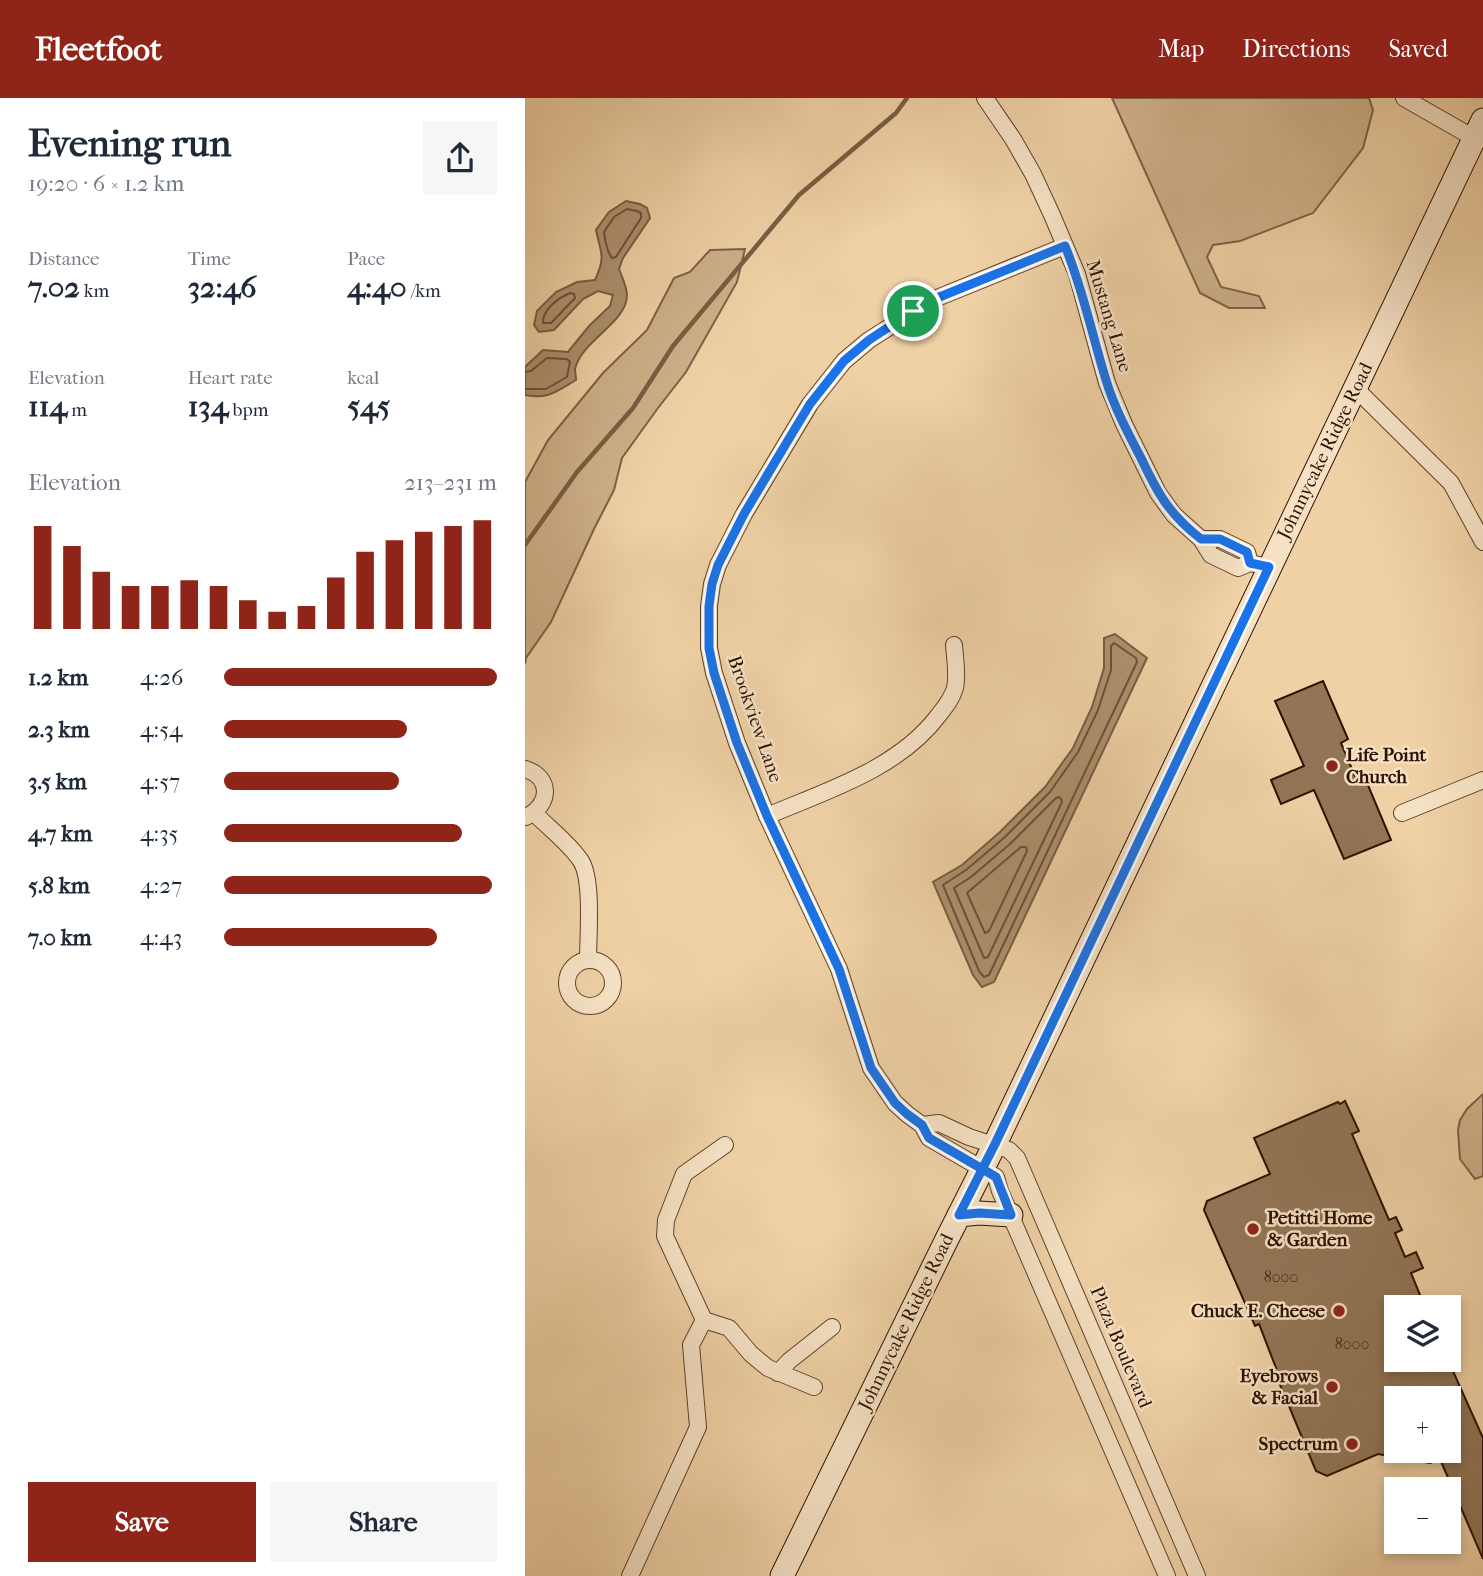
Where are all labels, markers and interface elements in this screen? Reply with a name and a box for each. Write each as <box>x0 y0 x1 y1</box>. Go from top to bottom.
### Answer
text: Fleetfoot <box>35 30 162 69</box>
text: Map <box>1158 35 1204 63</box>
text: Directions <box>1242 35 1350 63</box>
text: Saved <box>1388 35 1448 63</box>
text: Evening run <box>28 121 231 166</box>
button: share <box>423 121 497 195</box>
text: 19:20 · 6 × 1.2 km <box>28 170 184 197</box>
text: Distance <box>28 248 99 270</box>
text: Time <box>188 248 231 270</box>
text: Pace <box>347 248 385 270</box>
street label: Mustang Lane <box>1081 257 1137 375</box>
text: 7.02 <box>28 270 80 305</box>
text: 32:46 <box>188 270 257 305</box>
text: 4:40 <box>347 270 407 305</box>
text: km <box>80 280 109 302</box>
text: /km <box>407 280 441 302</box>
pin <box>883 281 943 341</box>
icon: arrive <box>894 292 932 330</box>
street label: Johnnycake Ridge Road <box>1272 358 1378 545</box>
text: Elevation <box>28 367 105 389</box>
text: Heart rate <box>188 367 273 389</box>
text: kcal <box>347 367 379 389</box>
text: 114 <box>28 389 67 424</box>
text: 134 <box>188 389 228 424</box>
text: 545 <box>347 389 390 424</box>
text: m <box>67 399 87 421</box>
text: bpm <box>228 399 268 421</box>
text: Elevation <box>28 469 121 496</box>
text: 213–231 m <box>404 469 497 496</box>
street label: Brookview Lane <box>723 653 787 785</box>
text: 1.2 km <box>28 664 88 691</box>
text: 4:26 <box>140 664 183 691</box>
text: 2.3 km <box>28 716 90 743</box>
text: 4:54 <box>140 716 183 743</box>
place label: Life Point Church <box>1346 744 1427 788</box>
marker: Life Point Church <box>1324 758 1340 774</box>
text: 3.5 km <box>28 768 87 795</box>
text: 4:57 <box>140 768 180 795</box>
text: 4.7 km <box>28 820 92 847</box>
text: 4:35 <box>140 820 179 847</box>
text: 5.8 km <box>28 872 90 899</box>
text: 4:27 <box>140 872 182 899</box>
text: 7.0 km <box>28 924 92 951</box>
text: 4:43 <box>140 924 182 951</box>
place label: Petitti Home & Garden <box>1267 1207 1373 1251</box>
marker: Petitti Home & Garden <box>1245 1221 1261 1237</box>
street label: Johnnycake Ridge Road <box>853 1229 959 1416</box>
house number: 8000 <box>1264 1267 1298 1286</box>
street label: Plaza Boulevard <box>1085 1283 1157 1412</box>
map controls <box>1384 1295 1461 1554</box>
button: layers <box>1384 1295 1461 1372</box>
place label: Chuck E. Cheese <box>1191 1300 1326 1322</box>
marker: Chuck E. Cheese <box>1331 1303 1347 1319</box>
house number: 8000 <box>1335 1334 1369 1353</box>
place label: Eyebrows & Facial <box>1239 1365 1319 1409</box>
marker: Eyebrows & Facial <box>1324 1379 1340 1395</box>
button: + <box>1384 1386 1461 1463</box>
place label: Spectrum <box>1259 1433 1338 1455</box>
marker: Spectrum <box>1344 1436 1360 1452</box>
button: − <box>1384 1477 1461 1554</box>
button: Save <box>28 1482 256 1562</box>
button: Share <box>270 1482 497 1562</box>

